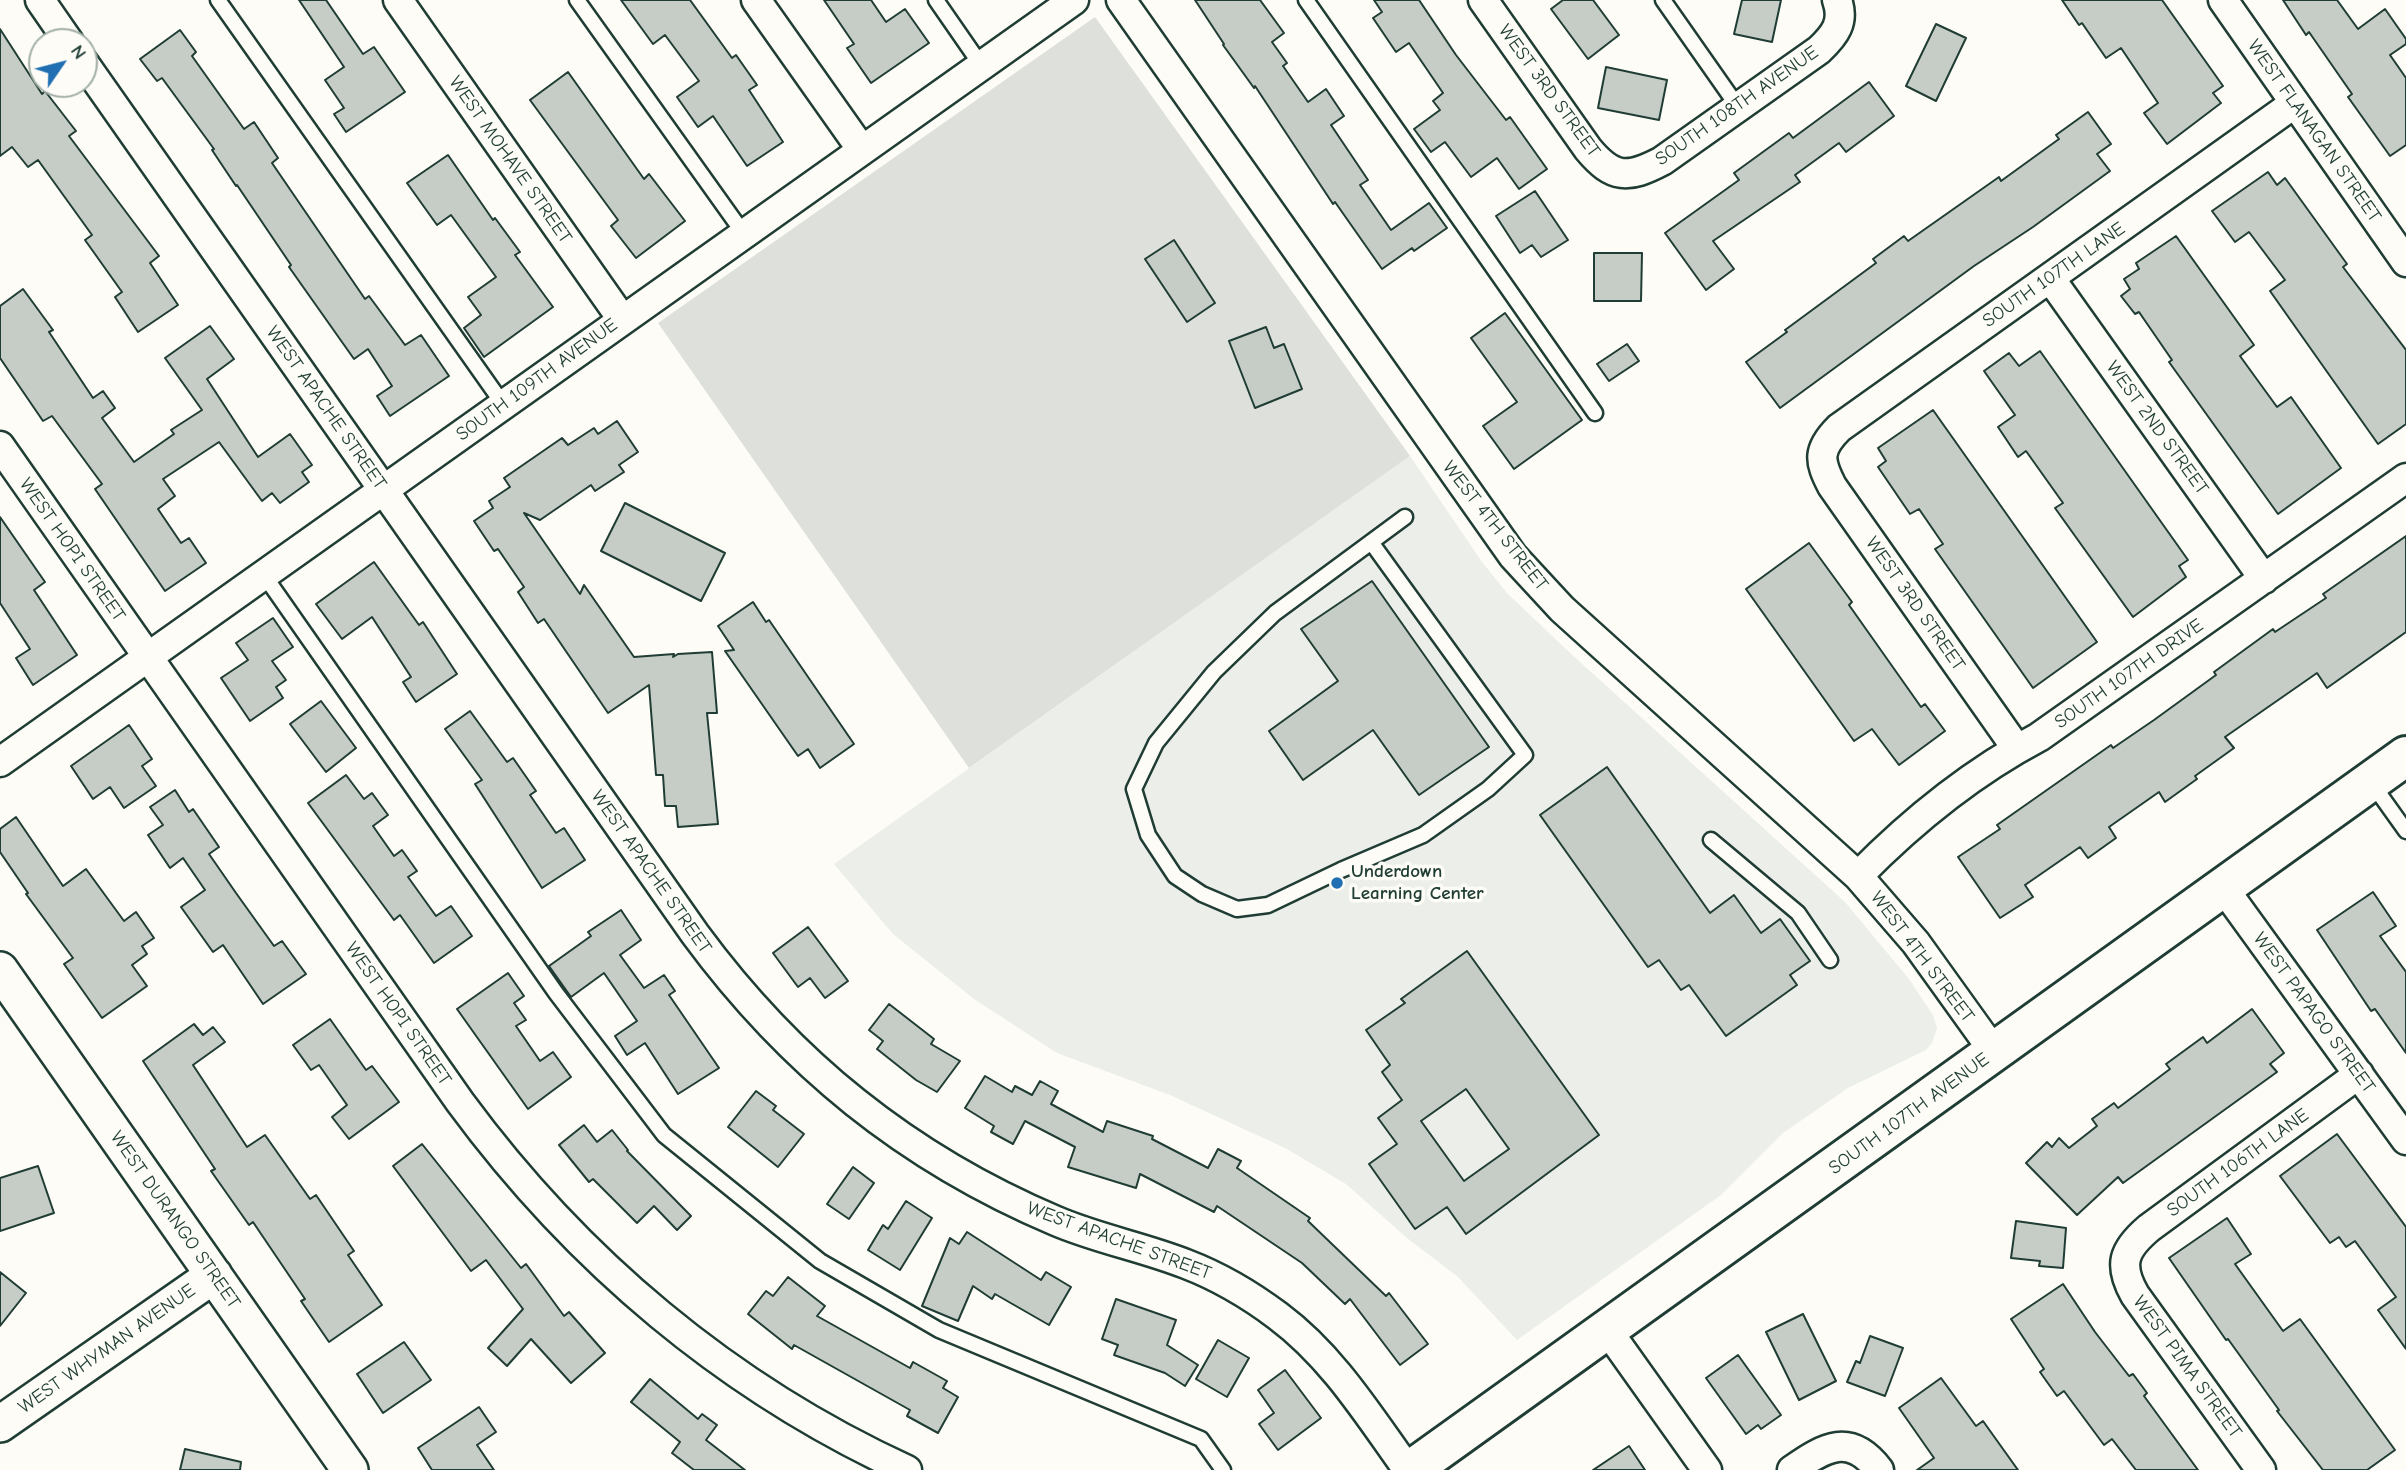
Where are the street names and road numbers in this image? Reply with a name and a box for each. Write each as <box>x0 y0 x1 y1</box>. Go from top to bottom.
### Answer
street label: WEST 3RD STREET <box>1493 20 1605 162</box>
street label: WEST FLANAGAN STREET <box>2242 35 2386 227</box>
street label: SOUTH 108TH AVENUE <box>1651 41 1823 171</box>
street label: WEST MOHAVE STREET <box>444 72 576 248</box>
street label: SOUTH 107TH LANE <box>1978 217 2130 333</box>
street label: SOUTH 109TH AVENUE <box>452 314 622 446</box>
street label: WEST APACHE STREET <box>261 322 391 494</box>
street label: WEST 2ND STREET <box>2101 357 2213 499</box>
street label: WEST 4TH STREET <box>1437 457 1553 595</box>
street label: WEST HOPI STREET <box>14 474 130 626</box>
street label: WEST 3RD STREET <box>1860 533 1970 675</box>
street label: SOUTH 107TH DRIVE <box>2050 614 2208 734</box>
street label: WEST APACHE STREET <box>586 786 716 958</box>
street label: WEST 4TH STREET <box>1865 887 1979 1027</box>
street label: WEST PAPAGO STREET <box>2248 928 2380 1098</box>
street label: WEST HOPI STREET <box>340 938 456 1090</box>
street label: SOUTH 107TH AVENUE <box>1824 1048 1994 1180</box>
street label: SOUTH 106TH LANE <box>2163 1104 2313 1222</box>
street label: WEST DURANGO STREET <box>105 1127 245 1313</box>
street label: WEST APACHE STREET <box>1024 1197 1214 1285</box>
street label: WEST WHYMAN AVENUE <box>14 1279 200 1419</box>
street label: WEST PIMA STREET <box>2128 1291 2246 1443</box>

